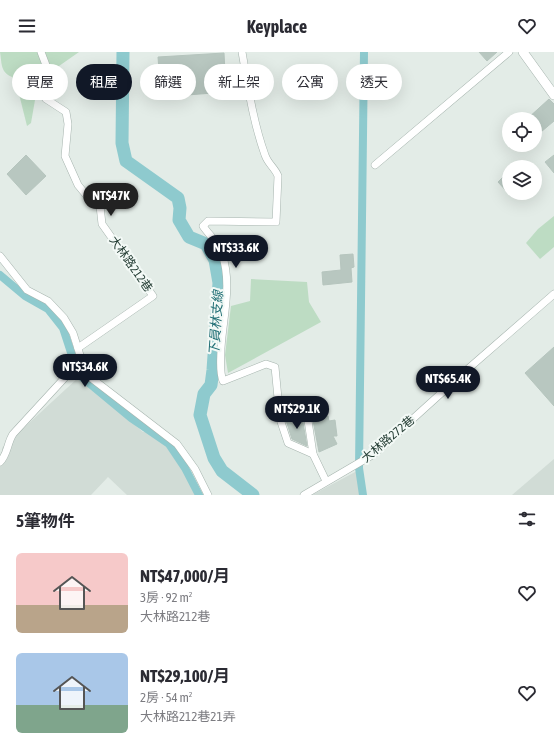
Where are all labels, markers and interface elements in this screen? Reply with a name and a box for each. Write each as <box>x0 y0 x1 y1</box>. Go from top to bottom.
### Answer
icon: menu <box>16 15 38 37</box>
icon: heart <box>516 15 538 37</box>
text: Keyplace <box>247 16 307 37</box>
chip: 買屋 <box>12 64 68 100</box>
chip: 租屋 <box>76 64 132 100</box>
chip: 篩選 <box>140 64 196 100</box>
chip: 新上架 <box>204 64 274 100</box>
chip: 公寓 <box>282 64 338 100</box>
chip: 透天 <box>346 64 402 100</box>
map controls <box>502 112 542 200</box>
button: locate <box>502 112 542 152</box>
button: layers <box>502 160 542 200</box>
pin: NT$47K <box>78 183 144 217</box>
text: NT$47K <box>92 188 130 203</box>
street label: 大林路212巷 <box>107 233 155 295</box>
pin: NT$33.6K <box>195 235 277 269</box>
text: NT$33.6K <box>213 240 259 255</box>
water label: 下員林支線 <box>206 288 226 356</box>
pin: NT$34.6K <box>44 354 126 388</box>
text: NT$34.6K <box>62 359 108 374</box>
pin: NT$65.4K <box>407 366 489 400</box>
text: NT$65.4K <box>425 371 471 386</box>
pin: NT$29.1K <box>256 396 338 430</box>
text: NT$29.1K <box>274 401 320 416</box>
street label: 大林路272巷 <box>359 413 417 465</box>
icon: filters <box>516 508 538 530</box>
text: 5筆物件 <box>16 511 75 531</box>
text: NT$47,000/月 <box>140 566 230 586</box>
icon: home <box>48 569 96 617</box>
icon: heart <box>516 582 538 604</box>
text: 3房 · 92 m² <box>140 590 192 605</box>
text: 大林路212巷 <box>140 609 210 624</box>
text: NT$29,100/月 <box>140 666 230 686</box>
icon: home <box>48 669 96 717</box>
icon: heart <box>516 682 538 704</box>
text: 2房 · 54 m² <box>140 690 192 705</box>
text: 大林路212巷21弄 <box>140 709 236 724</box>

